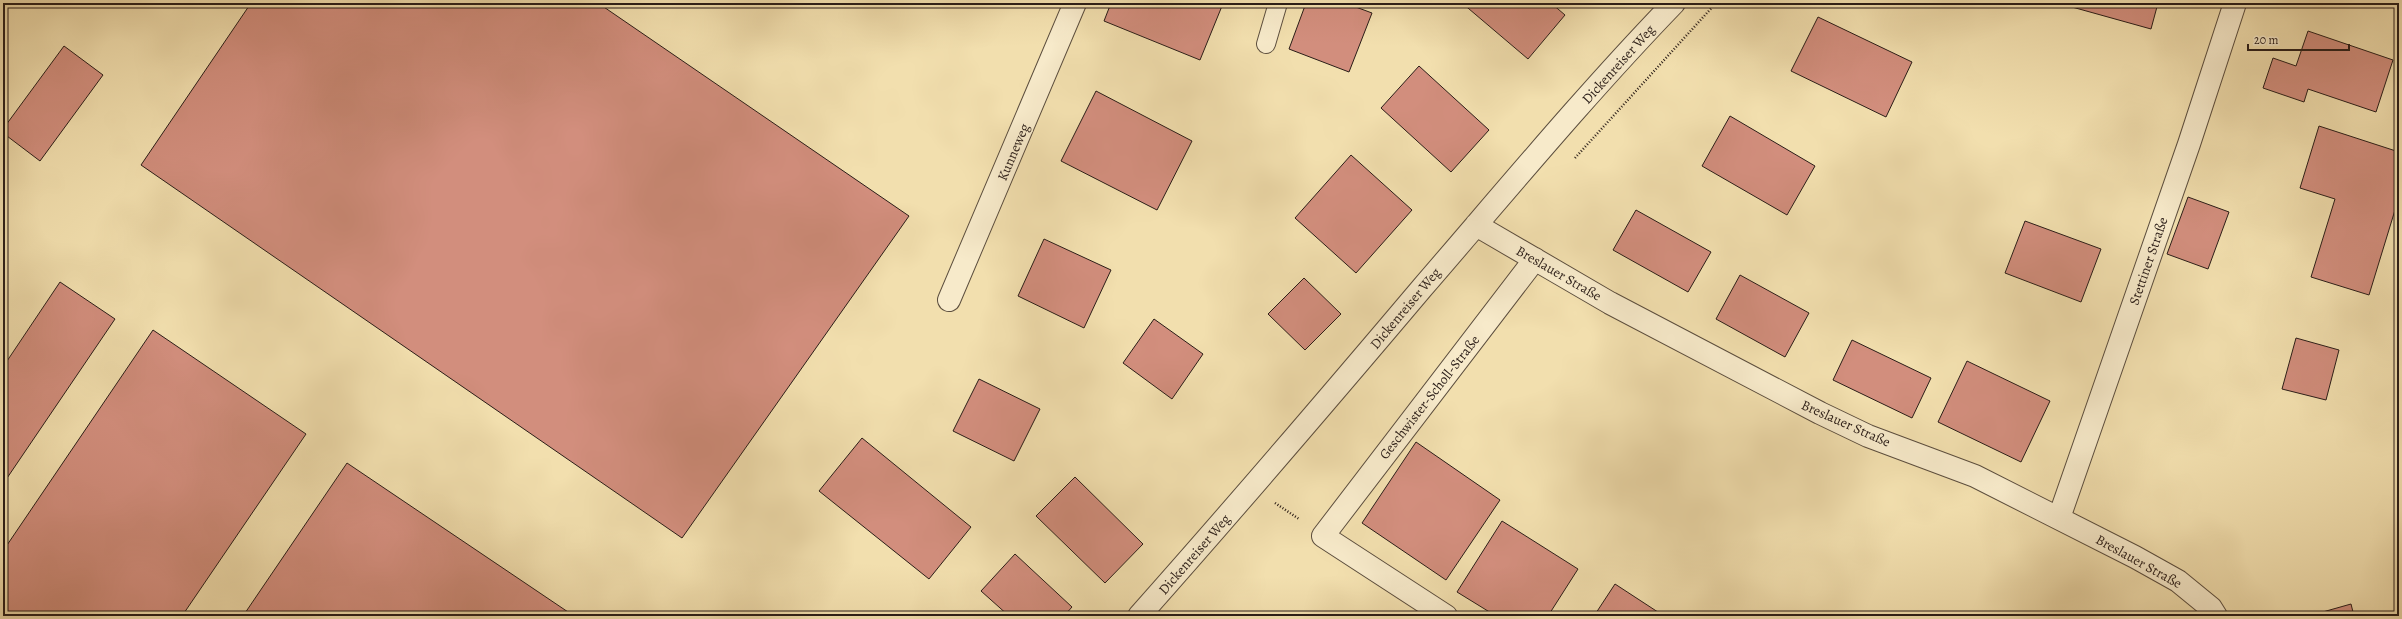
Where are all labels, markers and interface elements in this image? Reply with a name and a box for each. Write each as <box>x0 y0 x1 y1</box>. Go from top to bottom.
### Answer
street label: Dickenreiser Weg <box>1578 20 1659 108</box>
scale bar <box>2248 26 2349 52</box>
text: 20 m <box>2254 32 2278 48</box>
street label: Kunneweg <box>993 121 1034 184</box>
street label: Stettiner Straße <box>2125 215 2172 308</box>
street label: Breslauer Straße <box>1513 241 1605 306</box>
street label: Dickenreiser Weg <box>1366 264 1445 353</box>
street label: Geschwister-Scholl-Straße <box>1375 331 1484 463</box>
street label: Breslauer Straße <box>1798 395 1893 452</box>
street label: Dickenreiser Weg <box>1154 510 1235 599</box>
street label: Breslauer Straße <box>2092 530 2185 593</box>

